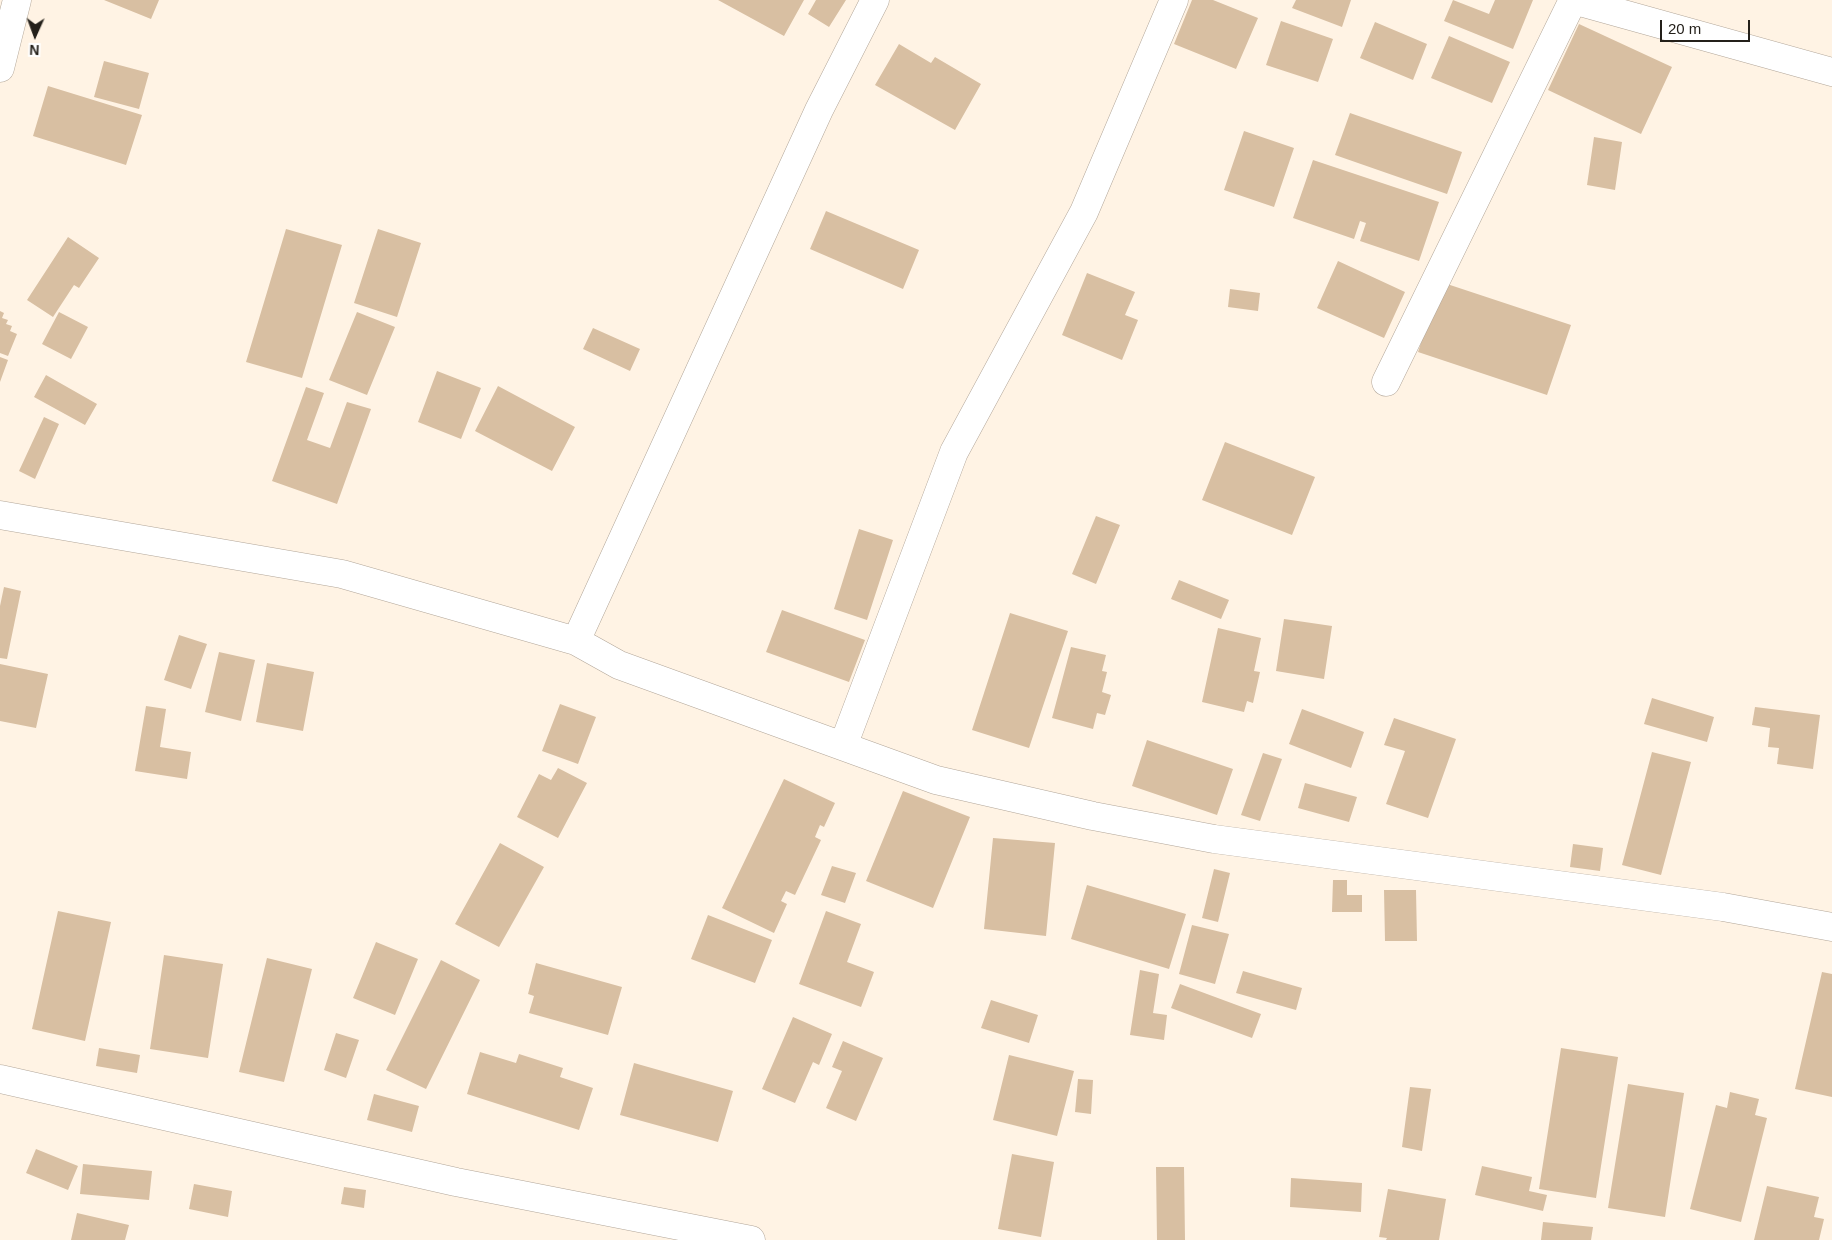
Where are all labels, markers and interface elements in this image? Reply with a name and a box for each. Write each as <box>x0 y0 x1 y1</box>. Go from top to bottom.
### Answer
north arrow <box>10 10 60 60</box>
scale bar <box>1662 10 1752 42</box>
text: 20 m <box>1668 20 1701 37</box>
text: N <box>29 42 40 58</box>

